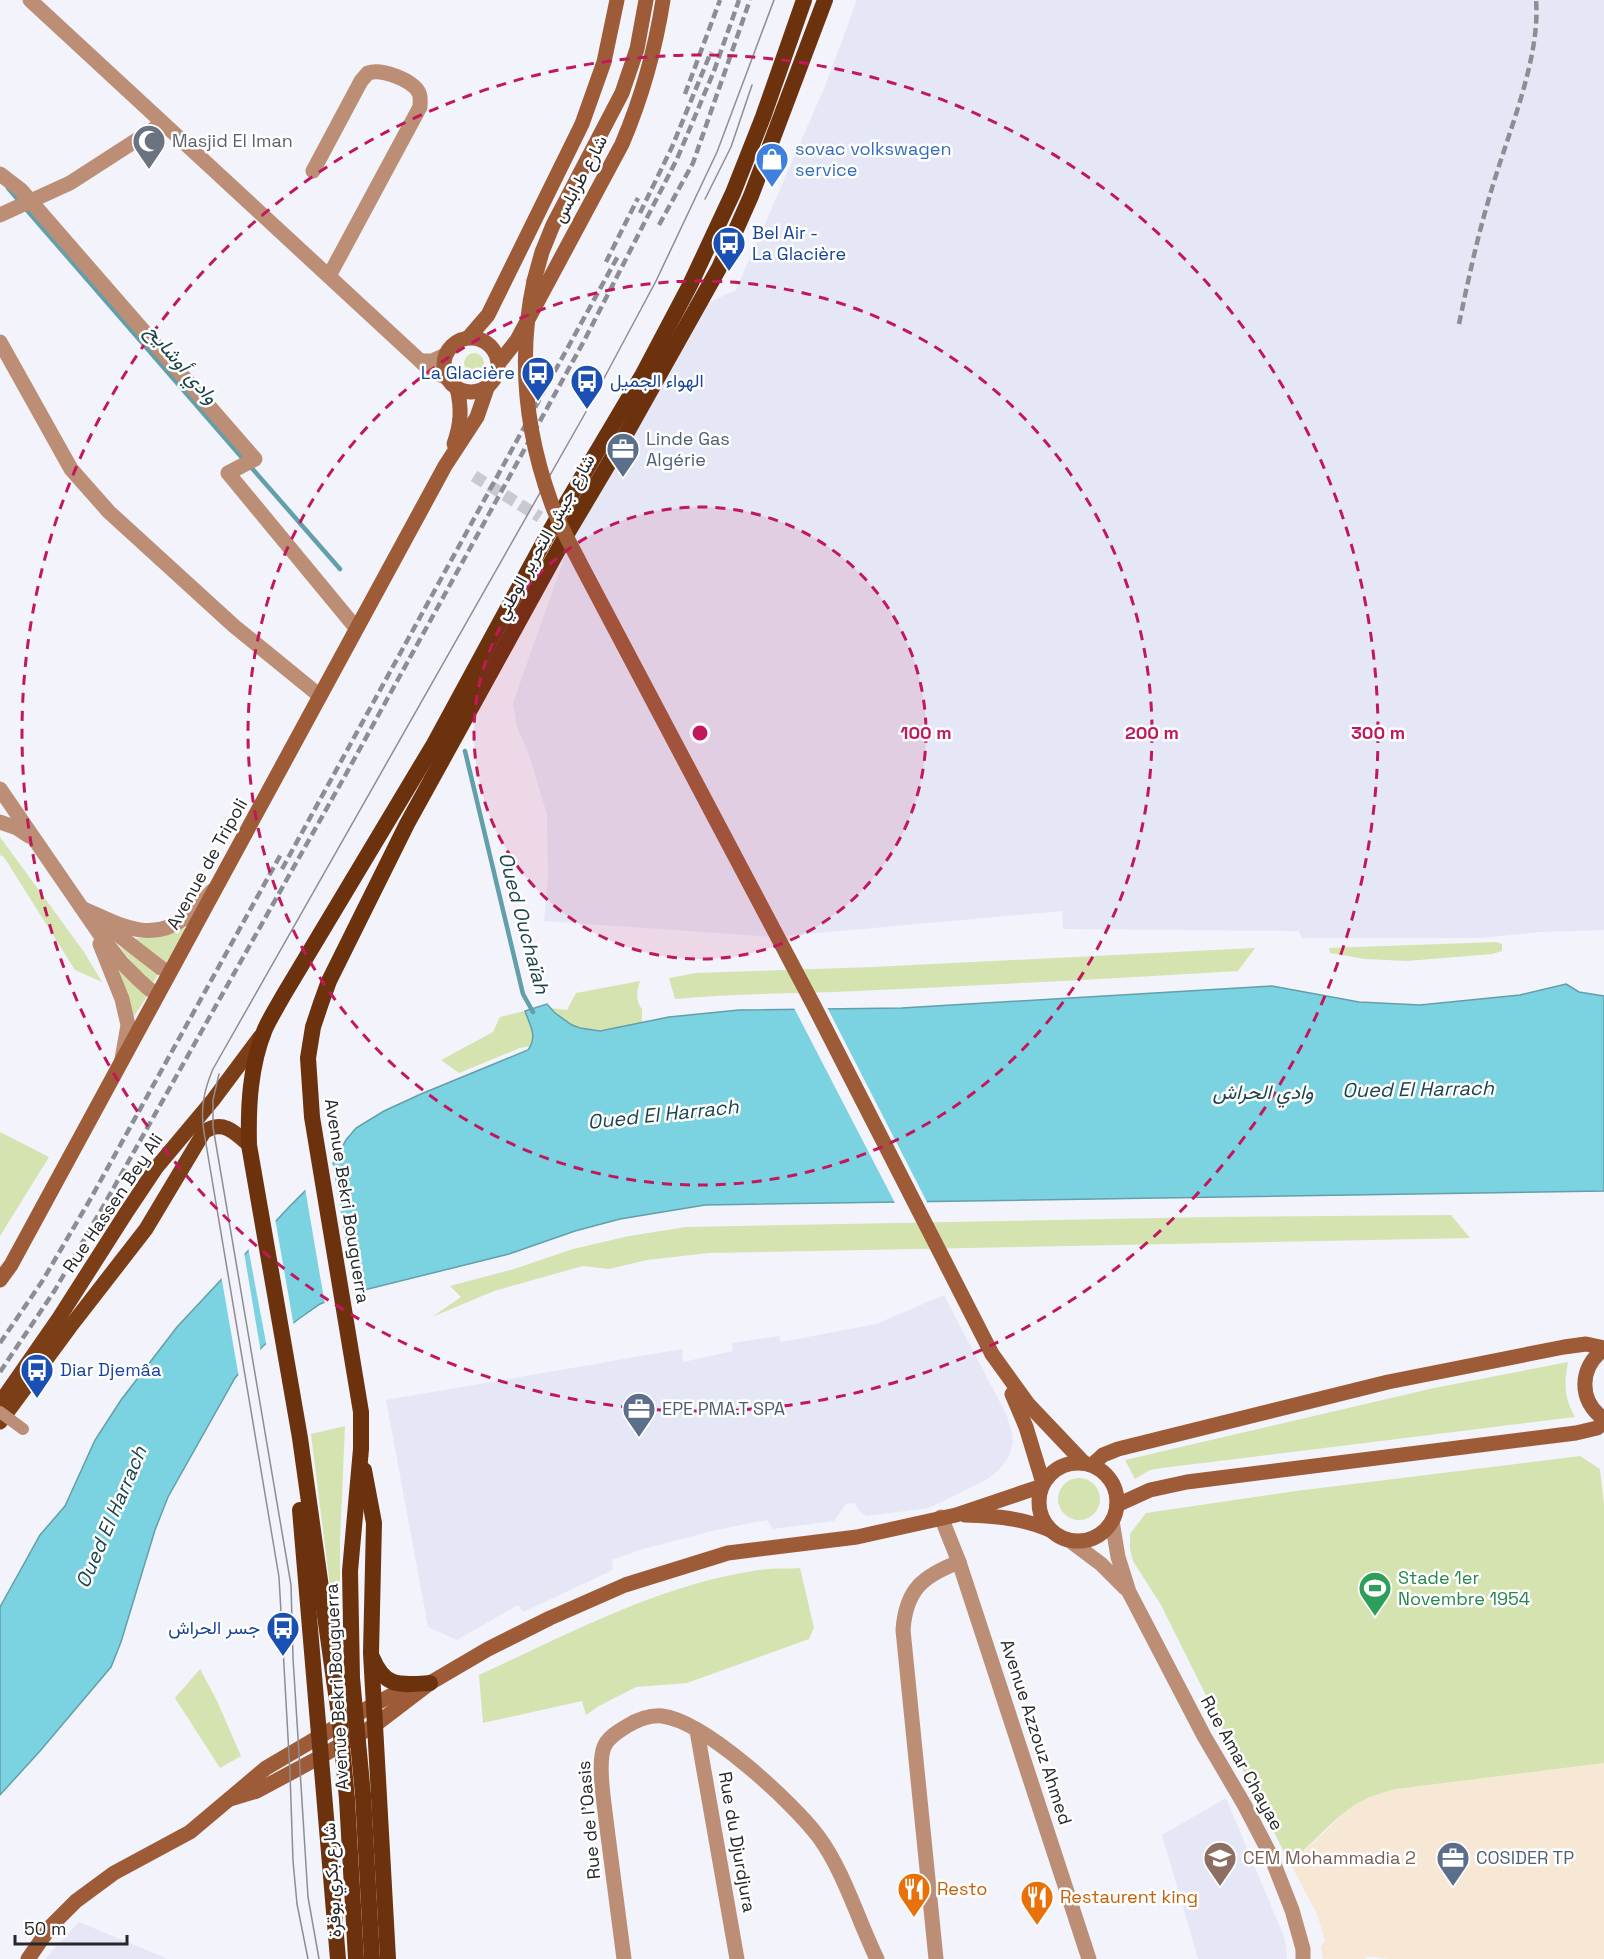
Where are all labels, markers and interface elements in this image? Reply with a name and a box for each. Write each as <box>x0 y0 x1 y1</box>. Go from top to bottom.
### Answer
mosque icon: Masjid El Iman <box>131 123 167 170</box>
place label: Masjid El Iman <box>172 129 293 152</box>
street label: شارع طرابلس <box>547 131 613 227</box>
place label: sovac volkswagen service <box>795 137 951 181</box>
shop icon: sovac volkswagen service <box>754 141 790 188</box>
place label: Bel Air - La Glacière <box>752 221 846 265</box>
bus stop icon: Bel Air - La Glacière <box>711 225 747 272</box>
water label: وادي أوشايح <box>138 319 224 412</box>
bus stop icon: La Glacière <box>520 355 556 402</box>
place label: La Glacière <box>421 361 515 384</box>
bus stop icon: الهواء الجميل <box>569 363 605 410</box>
place label: الهواء الجميل <box>610 369 704 392</box>
place label: Linde Gas Algérie <box>646 427 730 471</box>
office icon: Linde Gas Algérie <box>605 431 641 478</box>
street label: شارع جيش التحرير الوطني <box>489 450 603 626</box>
text: 100 m <box>900 721 952 744</box>
text: 200 m <box>1125 721 1179 744</box>
text: 300 m <box>1351 721 1405 744</box>
centre of rings <box>690 723 710 743</box>
street label: Avenue de Tripoli <box>161 794 252 933</box>
water label: Oued Ouchaïah <box>493 849 556 997</box>
water label: Oued El Harrach <box>1342 1075 1495 1103</box>
water label: وادي الحراش <box>1212 1079 1314 1108</box>
water label: Oued El Harrach <box>586 1093 740 1135</box>
street label: Avenue Bekri Bouguerra <box>320 1097 375 1305</box>
street label: Rue Hassen Bey Ali <box>57 1129 168 1277</box>
bus stop icon: Diar Djemâa <box>19 1352 55 1399</box>
place label: Diar Djemâa <box>60 1358 161 1381</box>
office icon: EPE PMA.T SPA <box>621 1391 657 1438</box>
place label: EPE PMA.T SPA <box>662 1397 785 1420</box>
water label: Oued El Harrach <box>69 1441 153 1592</box>
place label: Stade 1er Novembre 1954 <box>1398 1566 1530 1610</box>
sports icon: Stade 1er Novembre 1954 <box>1357 1570 1393 1617</box>
street label: Avenue Bekri Bouguerra <box>320 1583 353 1791</box>
bus stop icon: جسر الحراش <box>265 1610 301 1657</box>
place label: جسر الحراش <box>168 1616 260 1639</box>
street label: Avenue Azzouz Ahmed <box>996 1636 1077 1828</box>
street label: Rue Amar Chayae <box>1196 1691 1289 1834</box>
street label: Rue de l'Oasis <box>572 1760 605 1880</box>
street label: Rue du Djurdjura <box>714 1770 761 1914</box>
street label: شارع بكري بوقرة <box>317 1822 350 1938</box>
school or university icon: CEM Mohammadia 2 <box>1202 1840 1238 1887</box>
office icon: COSIDER TP <box>1435 1840 1471 1887</box>
place label: CEM Mohammadia 2 <box>1243 1846 1416 1869</box>
place label: COSIDER TP <box>1476 1846 1574 1869</box>
restaurant icon: Resto <box>896 1871 932 1918</box>
place label: Resto <box>937 1877 987 1900</box>
restaurant icon: Restaurent king <box>1019 1879 1055 1926</box>
place label: Restaurent king <box>1060 1885 1198 1908</box>
scale bar <box>15 1908 128 1946</box>
text: 50 m <box>24 1917 66 1940</box>

